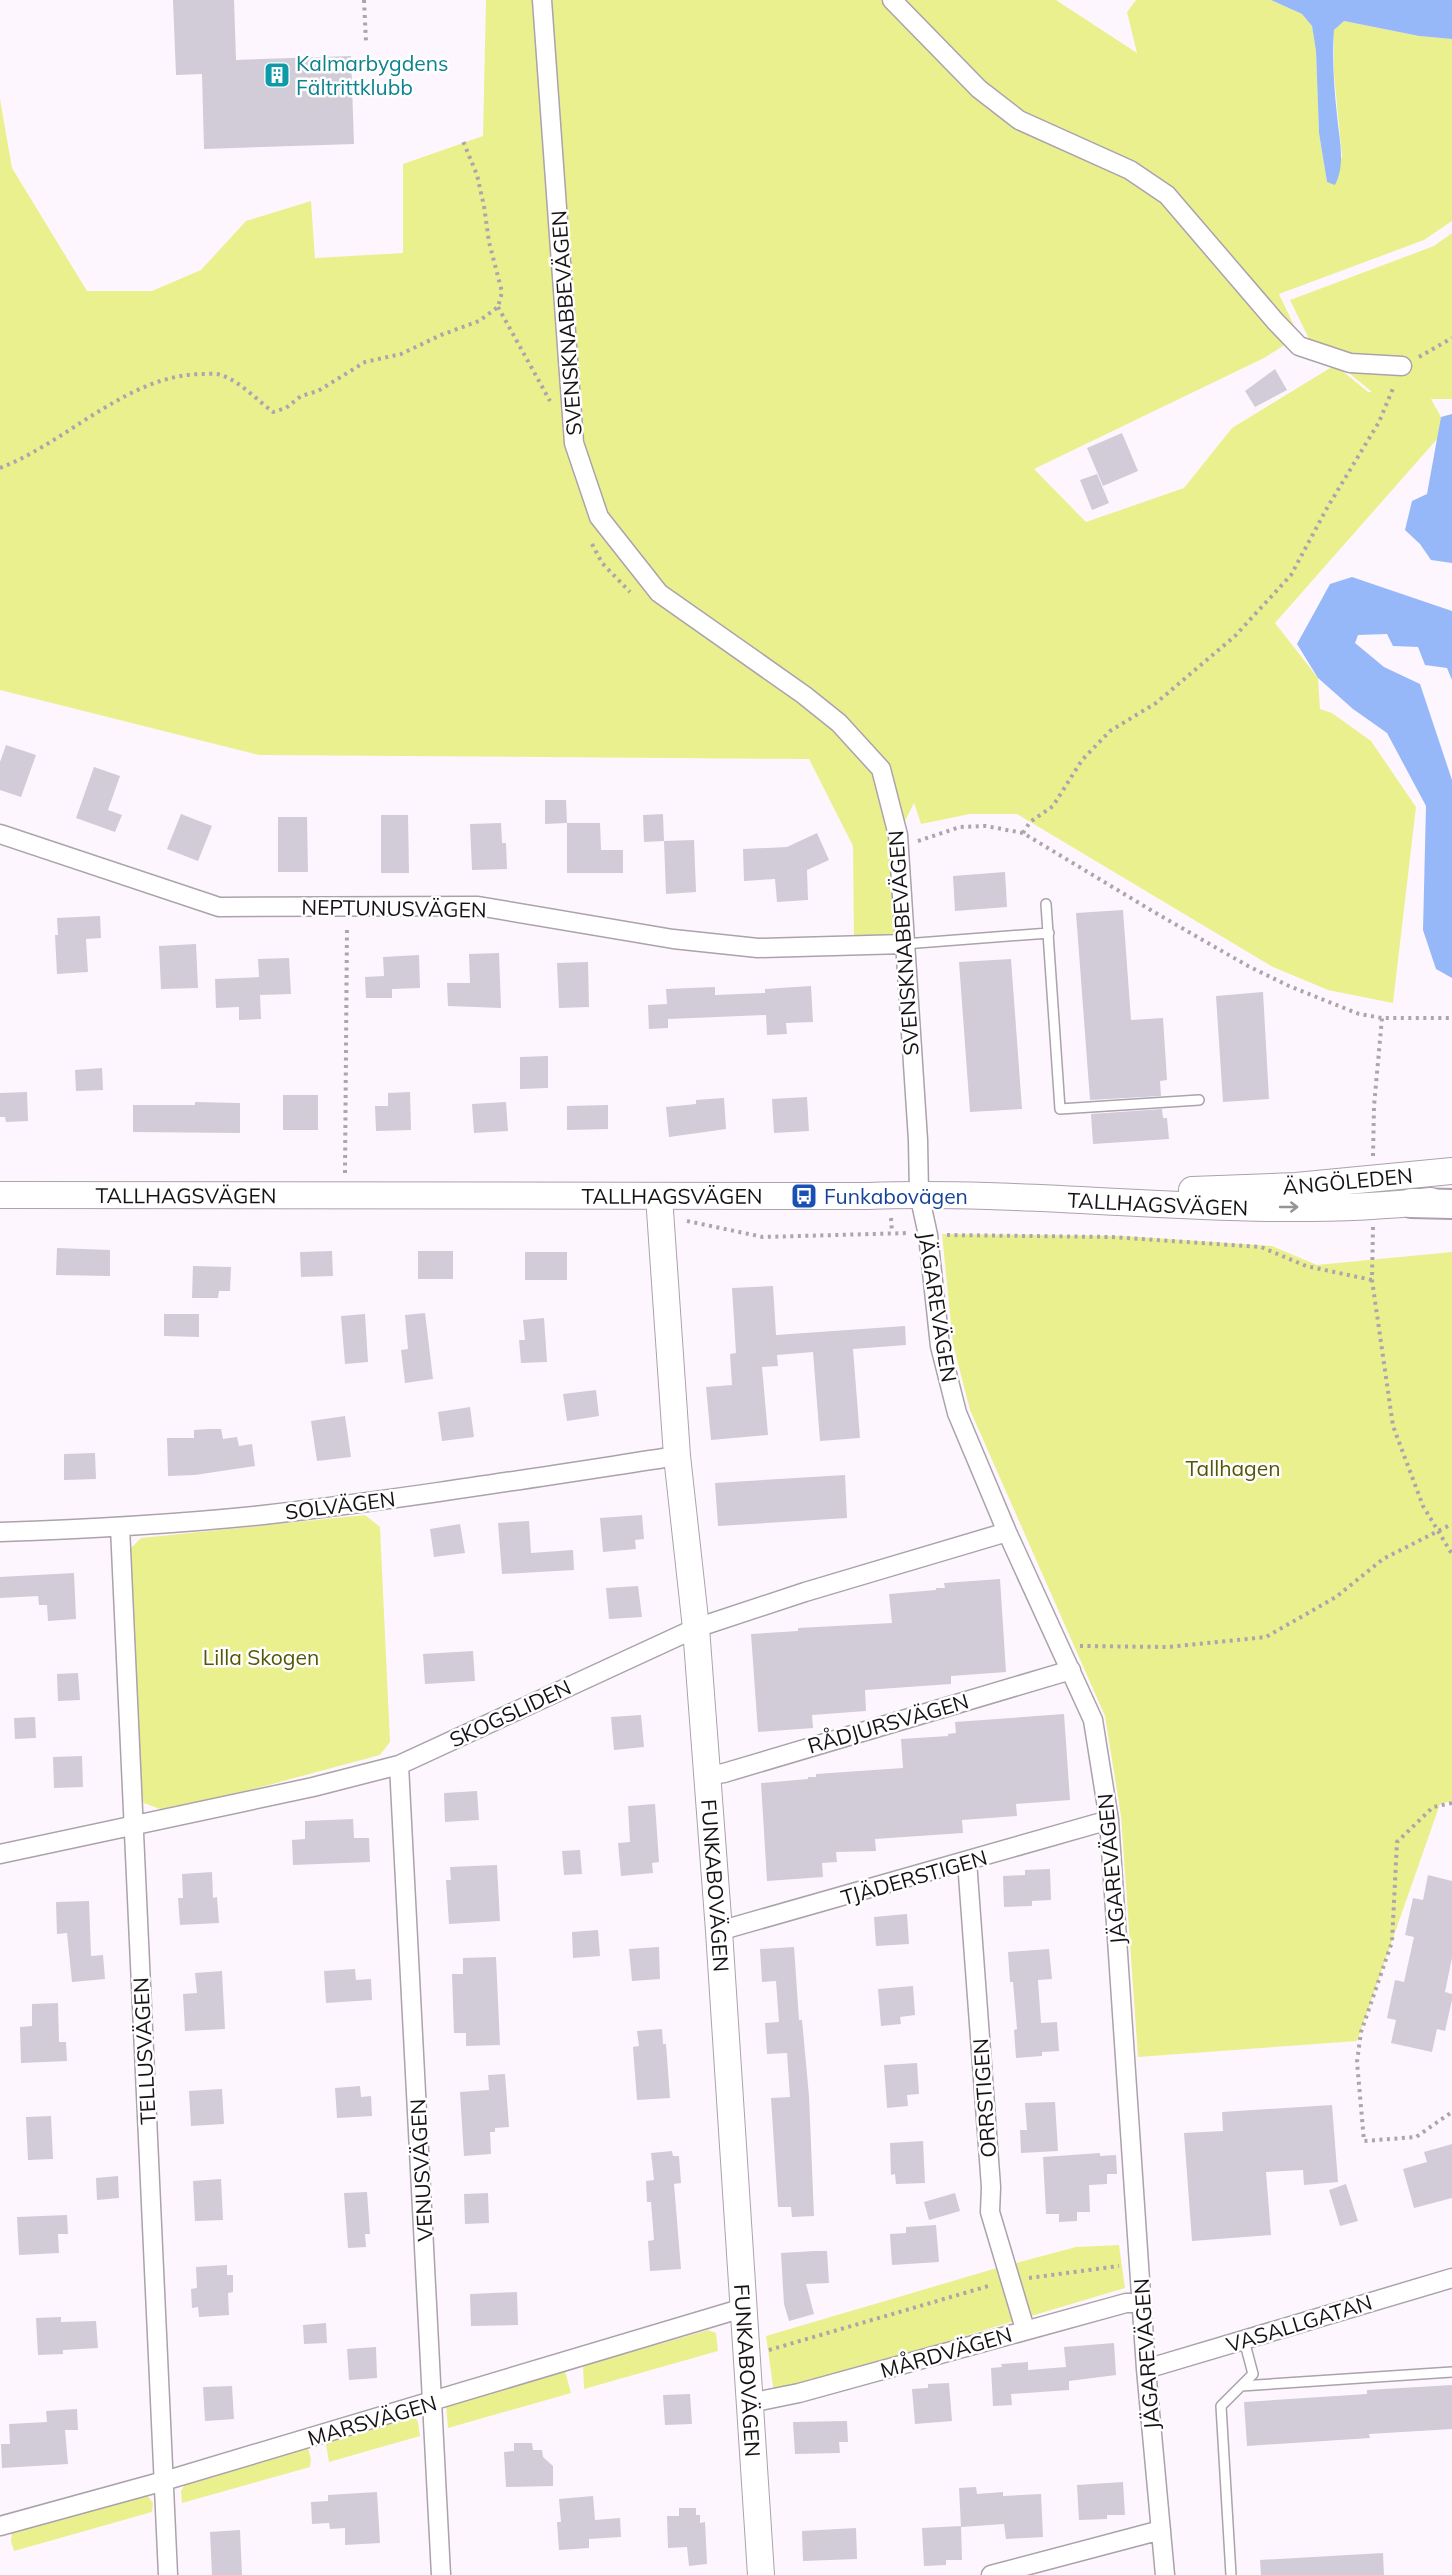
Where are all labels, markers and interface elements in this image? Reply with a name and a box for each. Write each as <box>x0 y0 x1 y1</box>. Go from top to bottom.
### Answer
place label: Kalmarbygdens Fältrittklubb <box>296 50 448 100</box>
building icon: Kalmarbygdens Fältrittklubb <box>262 60 292 90</box>
street label: SVENSKNABBEVÄGEN <box>545 209 587 437</box>
street label: SVENSKNABBEVÄGEN <box>882 829 924 1057</box>
street label: NEPTUNUSVÄGEN <box>301 893 487 923</box>
street label: ÄNGÖLEDEN <box>1282 1162 1414 1199</box>
bus stop icon: Funkabovägen <box>789 1181 819 1211</box>
street label: TALLHAGSVÄGEN <box>95 1182 277 1208</box>
street label: TALLHAGSVÄGEN <box>581 1183 763 1209</box>
place label: Funkabovägen <box>824 1183 968 1209</box>
street label: TALLHAGSVÄGEN <box>1067 1186 1249 1221</box>
one-way arrow <box>1279 1201 1299 1213</box>
street label: JÄGAREVÄGEN <box>913 1230 963 1384</box>
park label: Tallhagen <box>1186 1455 1280 1481</box>
street label: SOLVÄGEN <box>283 1485 397 1525</box>
park label: Lilla Skogen <box>203 1644 319 1670</box>
street label: SKOGSLIDEN <box>445 1674 575 1752</box>
street label: RÅDJURSVÄGEN <box>804 1688 972 1758</box>
street label: JÄGAREVÄGEN <box>1091 1792 1131 1946</box>
street label: FUNKABOVÄGEN <box>696 1798 735 1973</box>
street label: TJÄDERSTIGEN <box>838 1844 990 1910</box>
street label: TELLUSVÄGEN <box>127 1977 161 2125</box>
street label: ORRSTIGEN <box>967 2037 1001 2159</box>
street label: VENUSVÄGEN <box>404 2098 438 2242</box>
street label: JÄGAREVÄGEN <box>1128 2277 1164 2431</box>
street label: FUNKABOVÄGEN <box>729 2283 766 2458</box>
street label: VASALLGATAN <box>1223 2289 1375 2357</box>
street label: MÅRDVÄGEN <box>877 2321 1015 2383</box>
street label: MARSVÄGEN <box>305 2389 439 2451</box>

